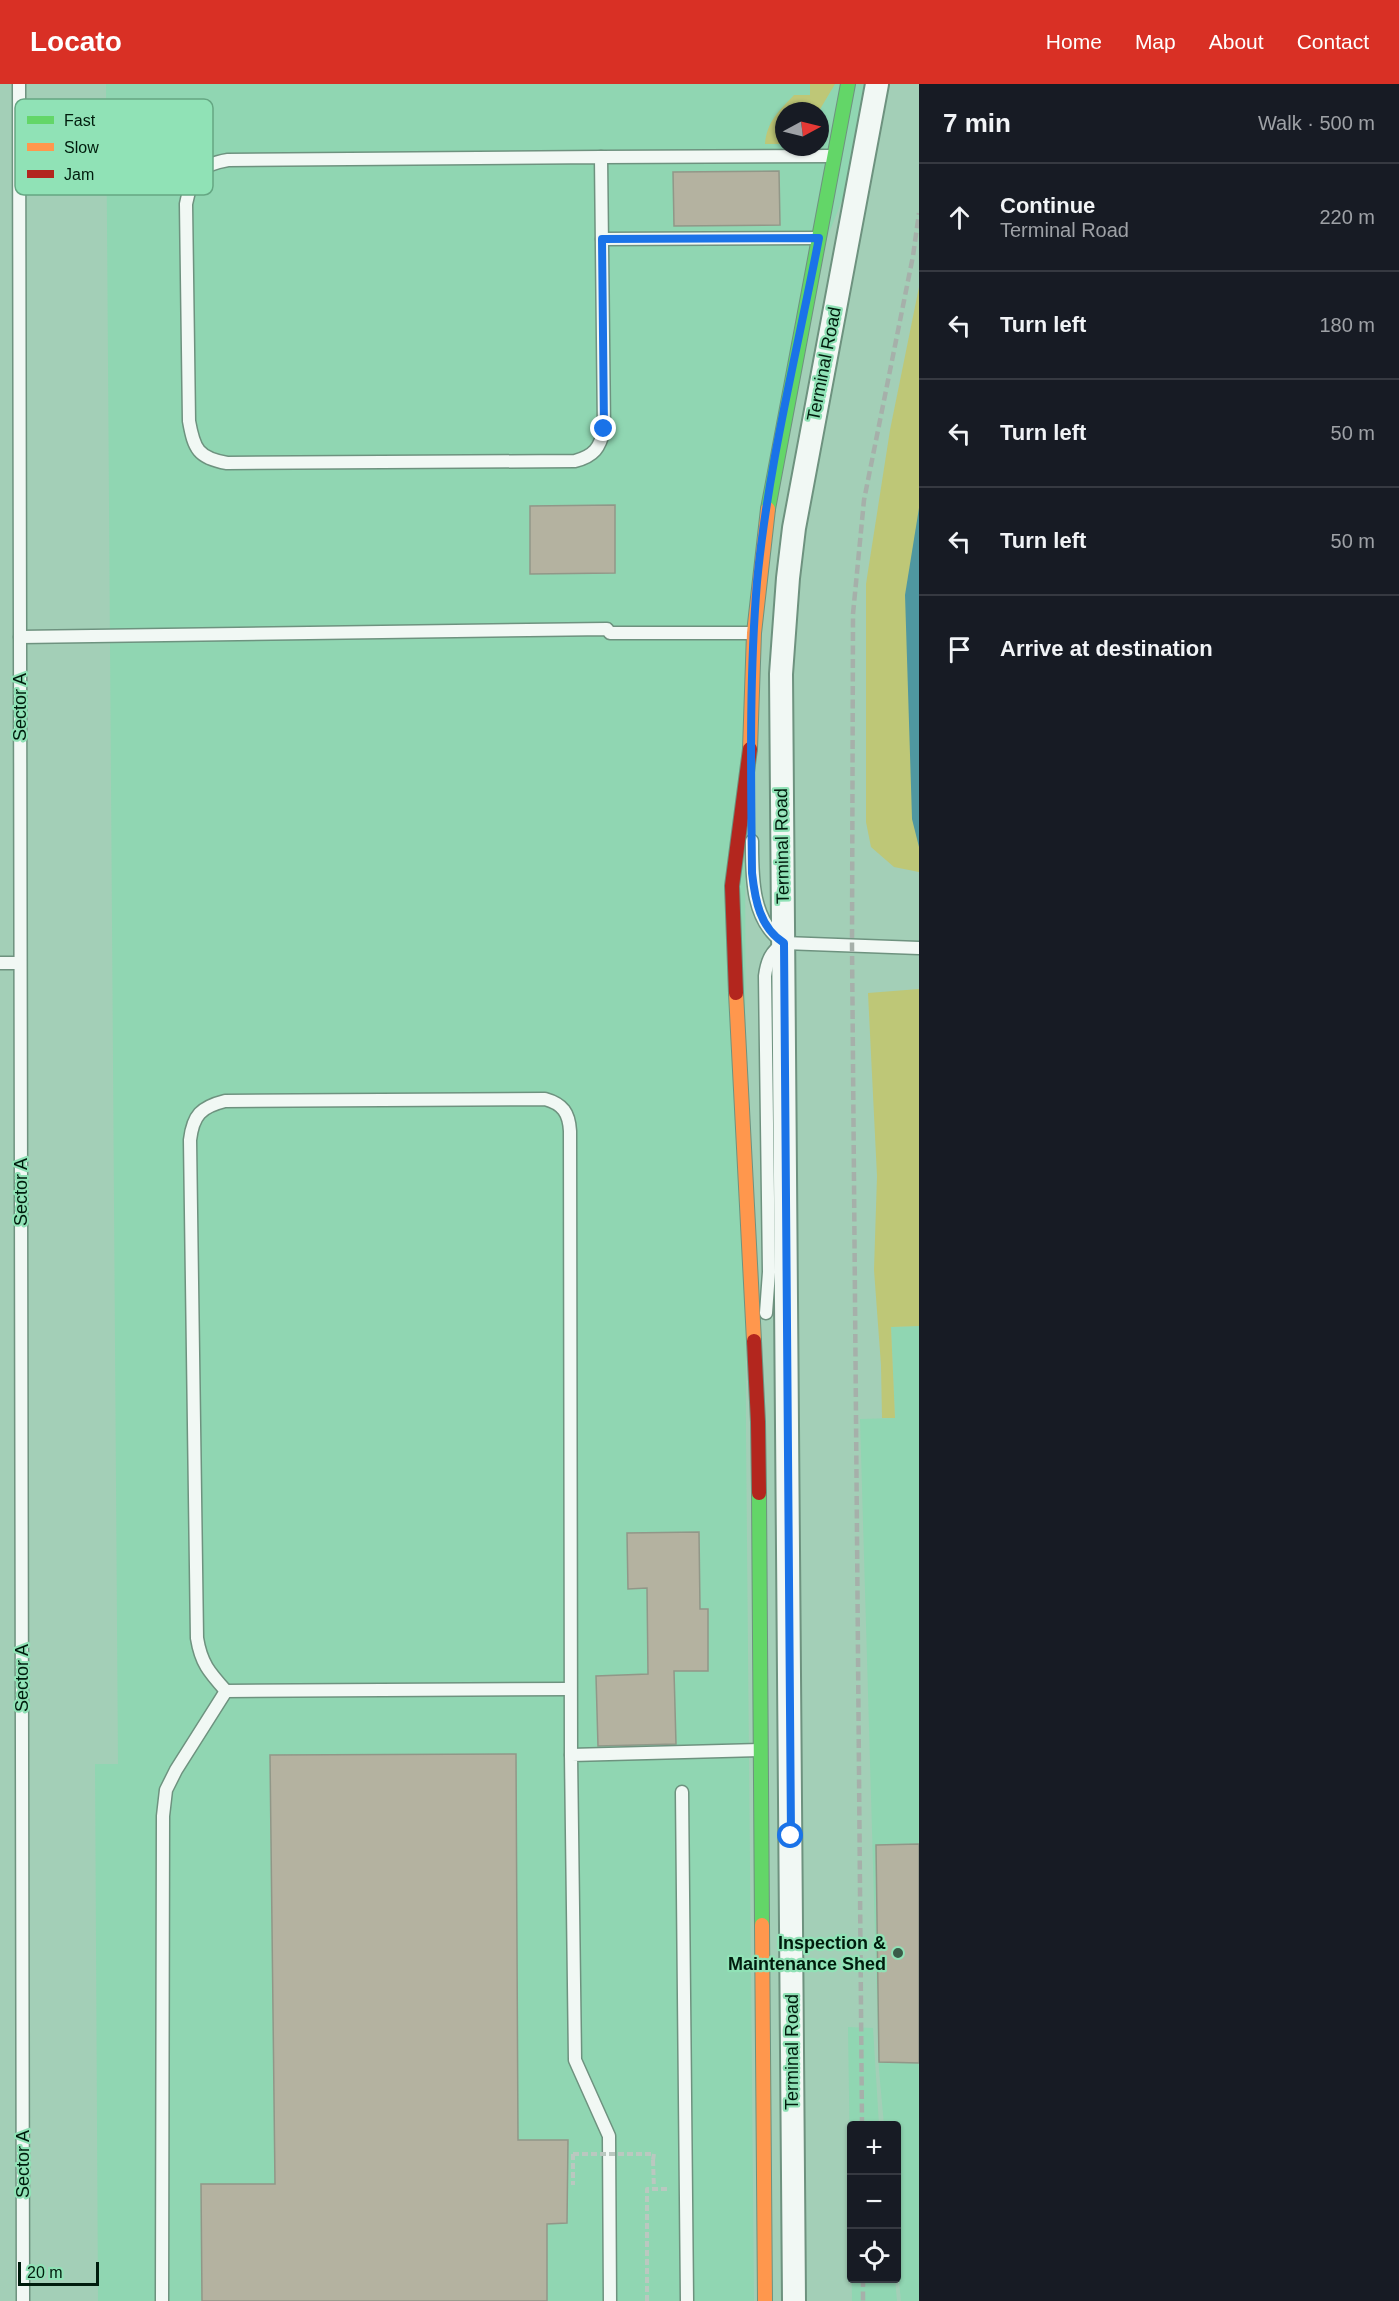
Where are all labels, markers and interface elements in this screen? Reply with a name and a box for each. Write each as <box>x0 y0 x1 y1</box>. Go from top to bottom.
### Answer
text: Locato <box>30 26 122 57</box>
text: Home <box>1046 30 1102 53</box>
text: Map <box>1135 30 1176 53</box>
text: About <box>1209 30 1264 53</box>
text: Contact <box>1297 30 1369 53</box>
legend <box>15 99 213 195</box>
north arrow <box>775 102 829 156</box>
text: 7 min <box>943 108 1011 138</box>
text: Fast <box>64 112 96 129</box>
text: Walk · 500 m <box>1258 112 1375 134</box>
text: Slow <box>64 139 99 156</box>
text: Jam <box>64 166 94 183</box>
text: Continue <box>1000 193 1095 218</box>
icon: ahead <box>943 201 976 234</box>
text: 220 m <box>1319 206 1375 228</box>
text: Terminal Road <box>1000 219 1129 241</box>
street label: Terminal Road <box>803 305 845 423</box>
icon: left <box>943 309 976 342</box>
text: Turn left <box>1000 312 1086 337</box>
text: 180 m <box>1319 314 1375 336</box>
route end <box>590 415 616 441</box>
icon: left <box>943 417 976 450</box>
text: Turn left <box>1000 420 1086 445</box>
text: 50 m <box>1331 422 1375 444</box>
icon: left <box>943 525 976 558</box>
text: Turn left <box>1000 528 1086 553</box>
text: 50 m <box>1331 530 1375 552</box>
icon: arrive <box>943 633 976 666</box>
text: Arrive at destination <box>1000 636 1213 661</box>
street label: Sector A <box>10 673 30 741</box>
street label: Terminal Road <box>771 788 793 904</box>
street label: Sector A <box>11 1158 31 1226</box>
street label: Sector A <box>12 1644 32 1712</box>
route start <box>777 1822 803 1848</box>
place label: Inspection & Maintenance Shed <box>728 1933 886 1974</box>
marker: Inspection & Maintenance Shed <box>891 1946 905 1960</box>
street label: Terminal Road <box>782 1994 802 2110</box>
map controls <box>847 2121 901 2283</box>
button: + <box>847 2121 901 2175</box>
street label: Sector A <box>13 2130 33 2198</box>
button: − <box>847 2175 901 2229</box>
button: locate <box>847 2229 901 2283</box>
scale bar <box>18 2259 99 2286</box>
text: 20 m <box>27 2264 63 2281</box>

